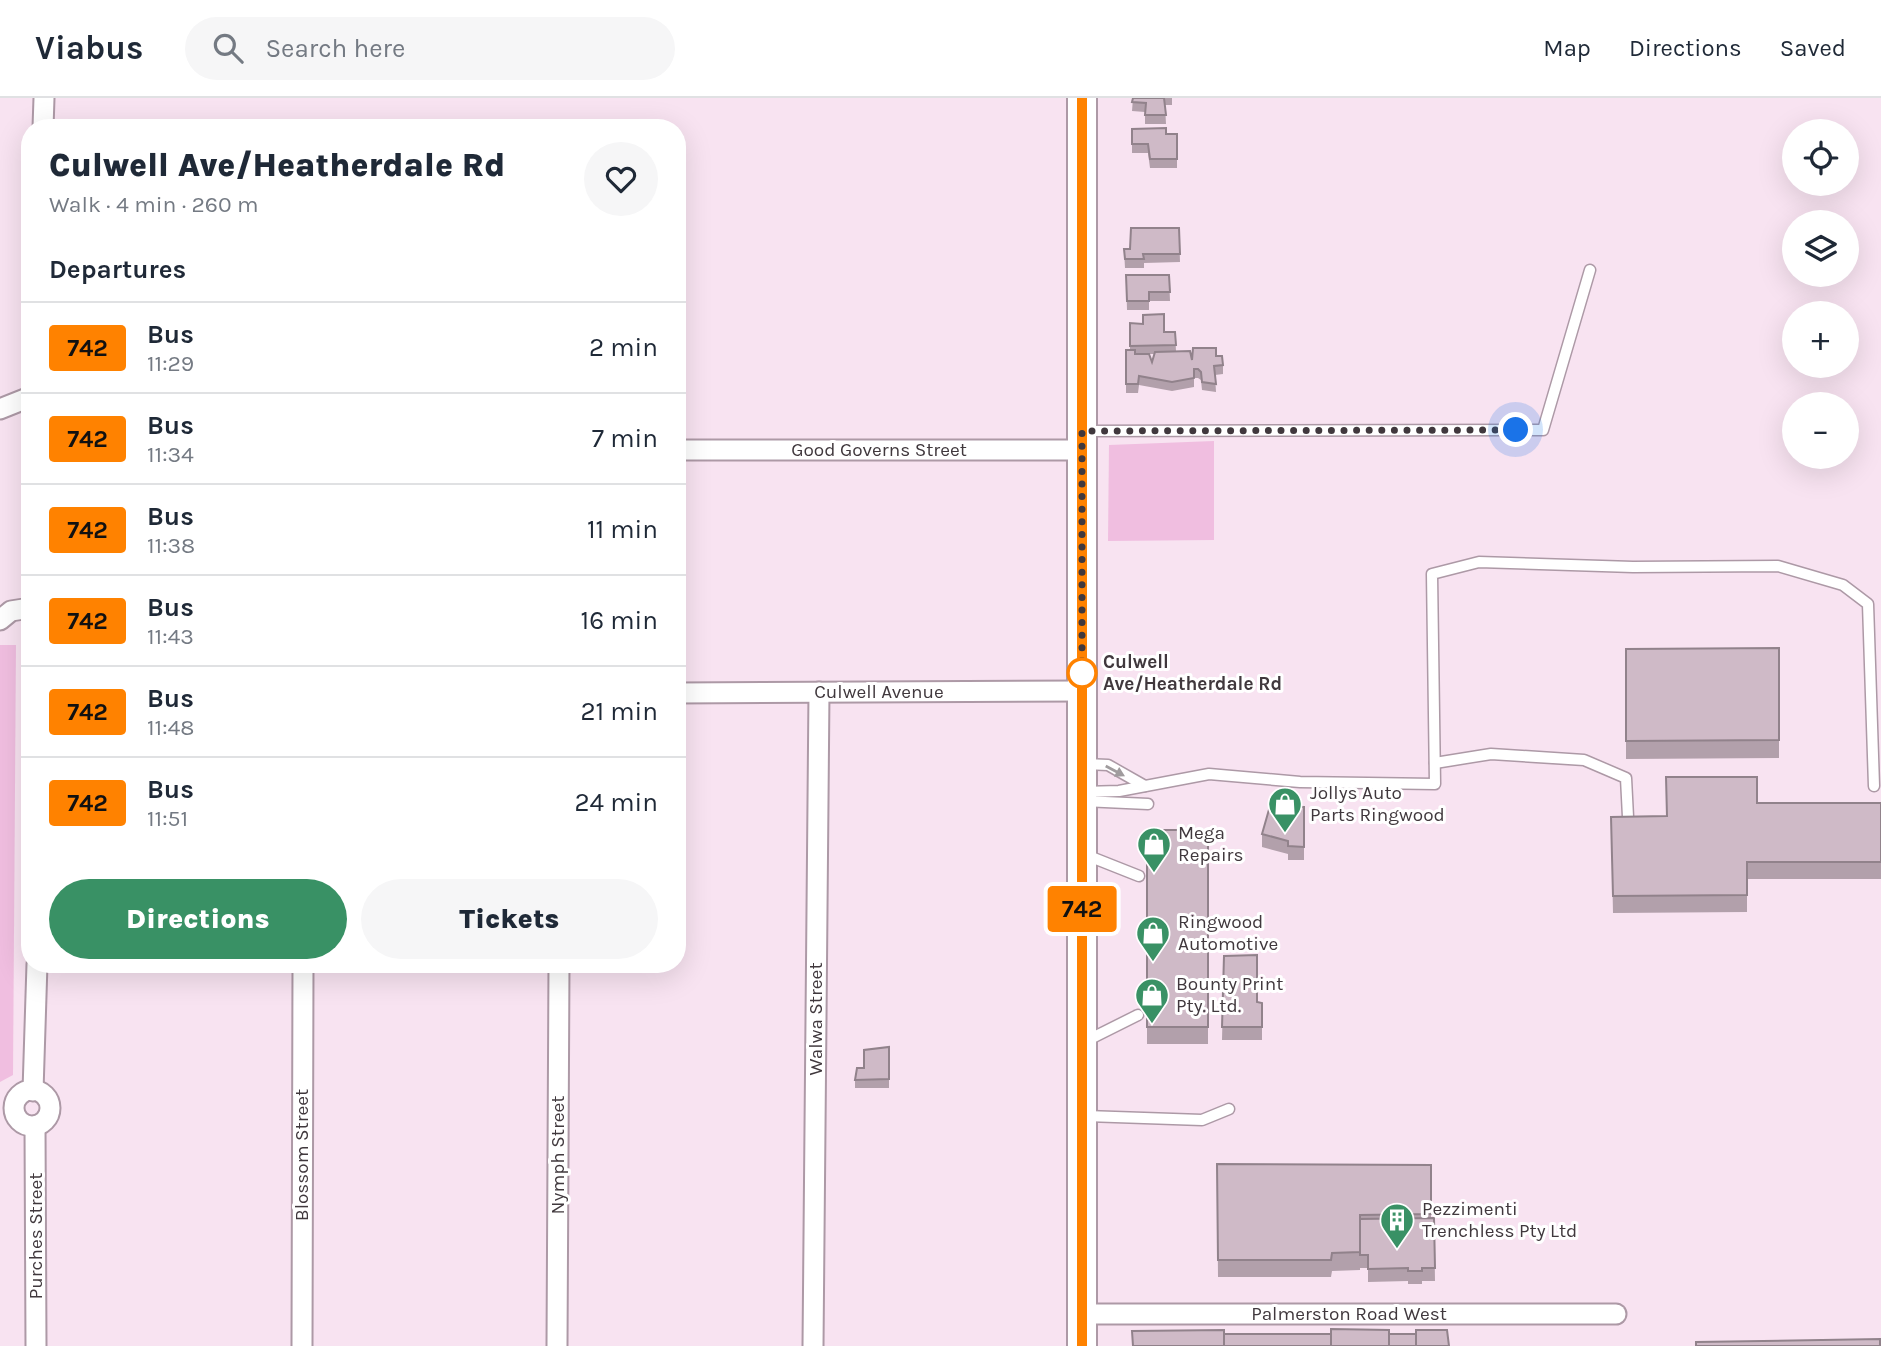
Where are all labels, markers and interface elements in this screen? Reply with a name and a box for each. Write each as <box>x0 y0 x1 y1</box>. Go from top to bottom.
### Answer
search box <box>185 17 675 80</box>
text: Viabus <box>35 29 143 67</box>
icon: search <box>209 29 247 67</box>
text: Search here <box>265 33 405 64</box>
text: Map <box>1543 34 1591 62</box>
text: Directions <box>1629 34 1742 62</box>
text: Saved <box>1780 34 1846 62</box>
map controls <box>1782 119 1859 469</box>
button: locate <box>1782 119 1859 196</box>
button: heart <box>584 142 658 216</box>
text: Culwell Ave/Heatherdale Rd <box>49 146 505 184</box>
text: Walk · 4 min · 260 m <box>49 191 259 218</box>
button: layers <box>1782 210 1859 287</box>
text: Departures <box>49 254 186 285</box>
button: + <box>1782 301 1859 378</box>
text: Bus <box>147 319 194 350</box>
text: 2 min <box>589 332 658 363</box>
text: 742 <box>67 334 108 362</box>
text: 11:29 <box>147 350 194 377</box>
button: − <box>1782 392 1859 469</box>
text: Bus <box>147 410 194 441</box>
your location <box>1498 412 1533 447</box>
text: 7 min <box>592 423 658 454</box>
text: 742 <box>67 425 108 453</box>
street label: Good Governs Street <box>791 439 967 461</box>
text: 11:34 <box>147 441 194 468</box>
text: Bus <box>147 501 194 532</box>
text: 11 min <box>587 514 658 545</box>
text: 742 <box>67 516 108 544</box>
text: 11:38 <box>147 532 195 559</box>
text: Bus <box>147 592 194 623</box>
text: 16 min <box>581 605 658 636</box>
text: 742 <box>67 607 108 635</box>
text: 11:43 <box>147 623 194 650</box>
place label: Culwell Ave/Heatherdale Rd <box>1103 651 1282 695</box>
marker: Culwell Ave/Heatherdale Rd <box>1067 658 1097 688</box>
street label: Culwell Avenue <box>814 681 944 703</box>
text: Bus <box>147 683 194 714</box>
text: 21 min <box>580 696 658 727</box>
text: 742 <box>67 698 108 726</box>
text: 11:48 <box>147 714 194 741</box>
one-way arrow <box>1106 764 1126 776</box>
text: Bus <box>147 774 194 805</box>
place label: Jollys Auto Parts Ringwood <box>1310 782 1445 826</box>
shop icon: Jollys Auto Parts Ringwood <box>1266 785 1304 834</box>
text: 24 min <box>574 787 658 818</box>
text: 742 <box>67 789 108 817</box>
text: 11:51 <box>147 805 188 832</box>
place label: Mega Repairs <box>1178 822 1243 866</box>
shop icon: Mega Repairs <box>1135 825 1173 874</box>
button: Directions <box>49 879 347 959</box>
button: Tickets <box>361 879 658 959</box>
line badge: 742 <box>1042 886 1122 932</box>
text: 742 <box>1062 895 1102 923</box>
place label: Ringwood Automotive <box>1178 911 1278 955</box>
shop icon: Ringwood Automotive <box>1134 914 1172 963</box>
street label: Walwa Street <box>805 962 827 1076</box>
place label: Bounty Print Pty. Ltd. <box>1176 973 1283 1017</box>
shop icon: Bounty Print Pty. Ltd. <box>1133 976 1171 1025</box>
street label: Blossom Street <box>291 1089 313 1221</box>
street label: Nymph Street <box>547 1096 569 1214</box>
street label: Purches Street <box>25 1173 47 1299</box>
place label: Pezzimenti Trenchless Pty Ltd <box>1422 1198 1577 1242</box>
building icon: Pezzimenti Trenchless Pty Ltd <box>1378 1201 1416 1250</box>
street label: Palmerston Road West <box>1251 1303 1447 1325</box>

